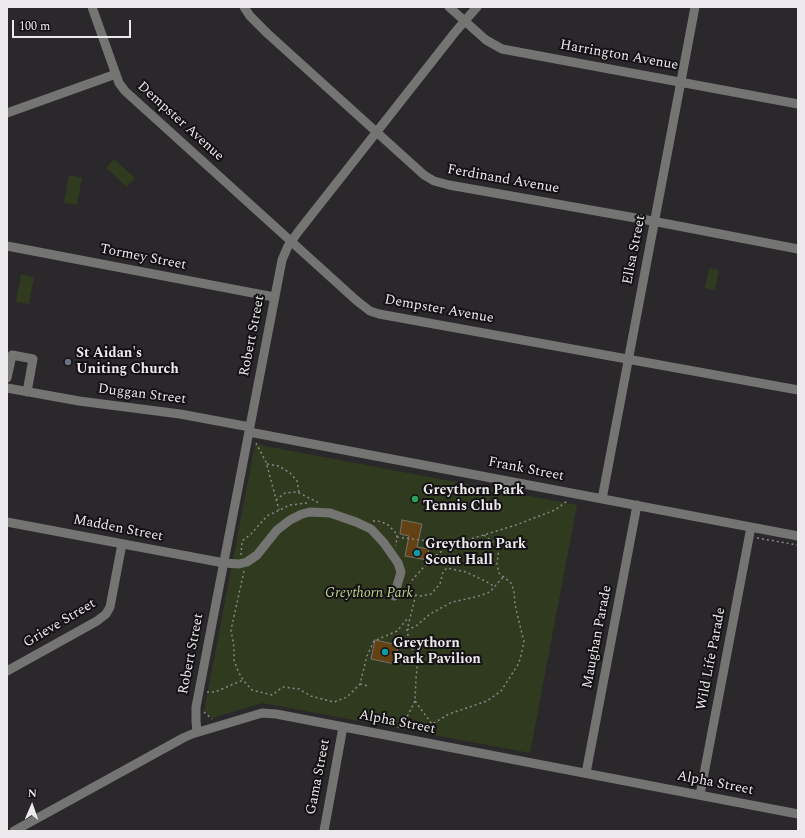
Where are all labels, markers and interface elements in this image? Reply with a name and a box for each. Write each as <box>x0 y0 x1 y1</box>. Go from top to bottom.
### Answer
scale bar <box>14 12 133 38</box>
text: 100 m <box>19 17 50 36</box>
street label: Harrington Avenue <box>559 37 679 75</box>
street label: Dempster Avenue <box>133 79 227 165</box>
street label: Ferdinand Avenue <box>446 162 560 198</box>
street label: Ellsa Street <box>620 214 650 286</box>
street label: Tormey Street <box>98 241 188 275</box>
street label: Dempster Avenue <box>383 292 495 328</box>
street label: Robert Street <box>237 294 269 378</box>
place label: St Aidan's Uniting Church <box>76 346 179 378</box>
marker: St Aidan's Uniting Church <box>63 357 73 367</box>
street label: Duggan Street <box>97 381 187 409</box>
street label: Frank Street <box>487 454 565 486</box>
place label: Greythorn Park Tennis Club <box>423 483 524 516</box>
marker: Greythorn Park Tennis Club <box>410 494 420 504</box>
street label: Madden Street <box>72 512 164 546</box>
place label: Greythorn Park Scout Hall <box>425 537 526 570</box>
marker: Greythorn Park Scout Hall <box>412 548 422 558</box>
street label: Maughan Parade <box>580 584 616 690</box>
park label: Greythorn Park <box>325 586 413 602</box>
street label: Grieve Street <box>21 596 99 652</box>
street label: Wild Life Parade <box>694 606 730 712</box>
street label: Robert Street <box>176 612 208 696</box>
place label: Greythorn Park Pavilion <box>393 636 481 668</box>
marker: Greythorn Park Pavilion <box>380 647 390 657</box>
street label: Alpha Street <box>357 707 437 739</box>
street label: Gama Street <box>303 738 335 816</box>
street label: Alpha Street <box>675 768 755 800</box>
text: N <box>28 785 37 802</box>
north arrow <box>12 786 52 826</box>

